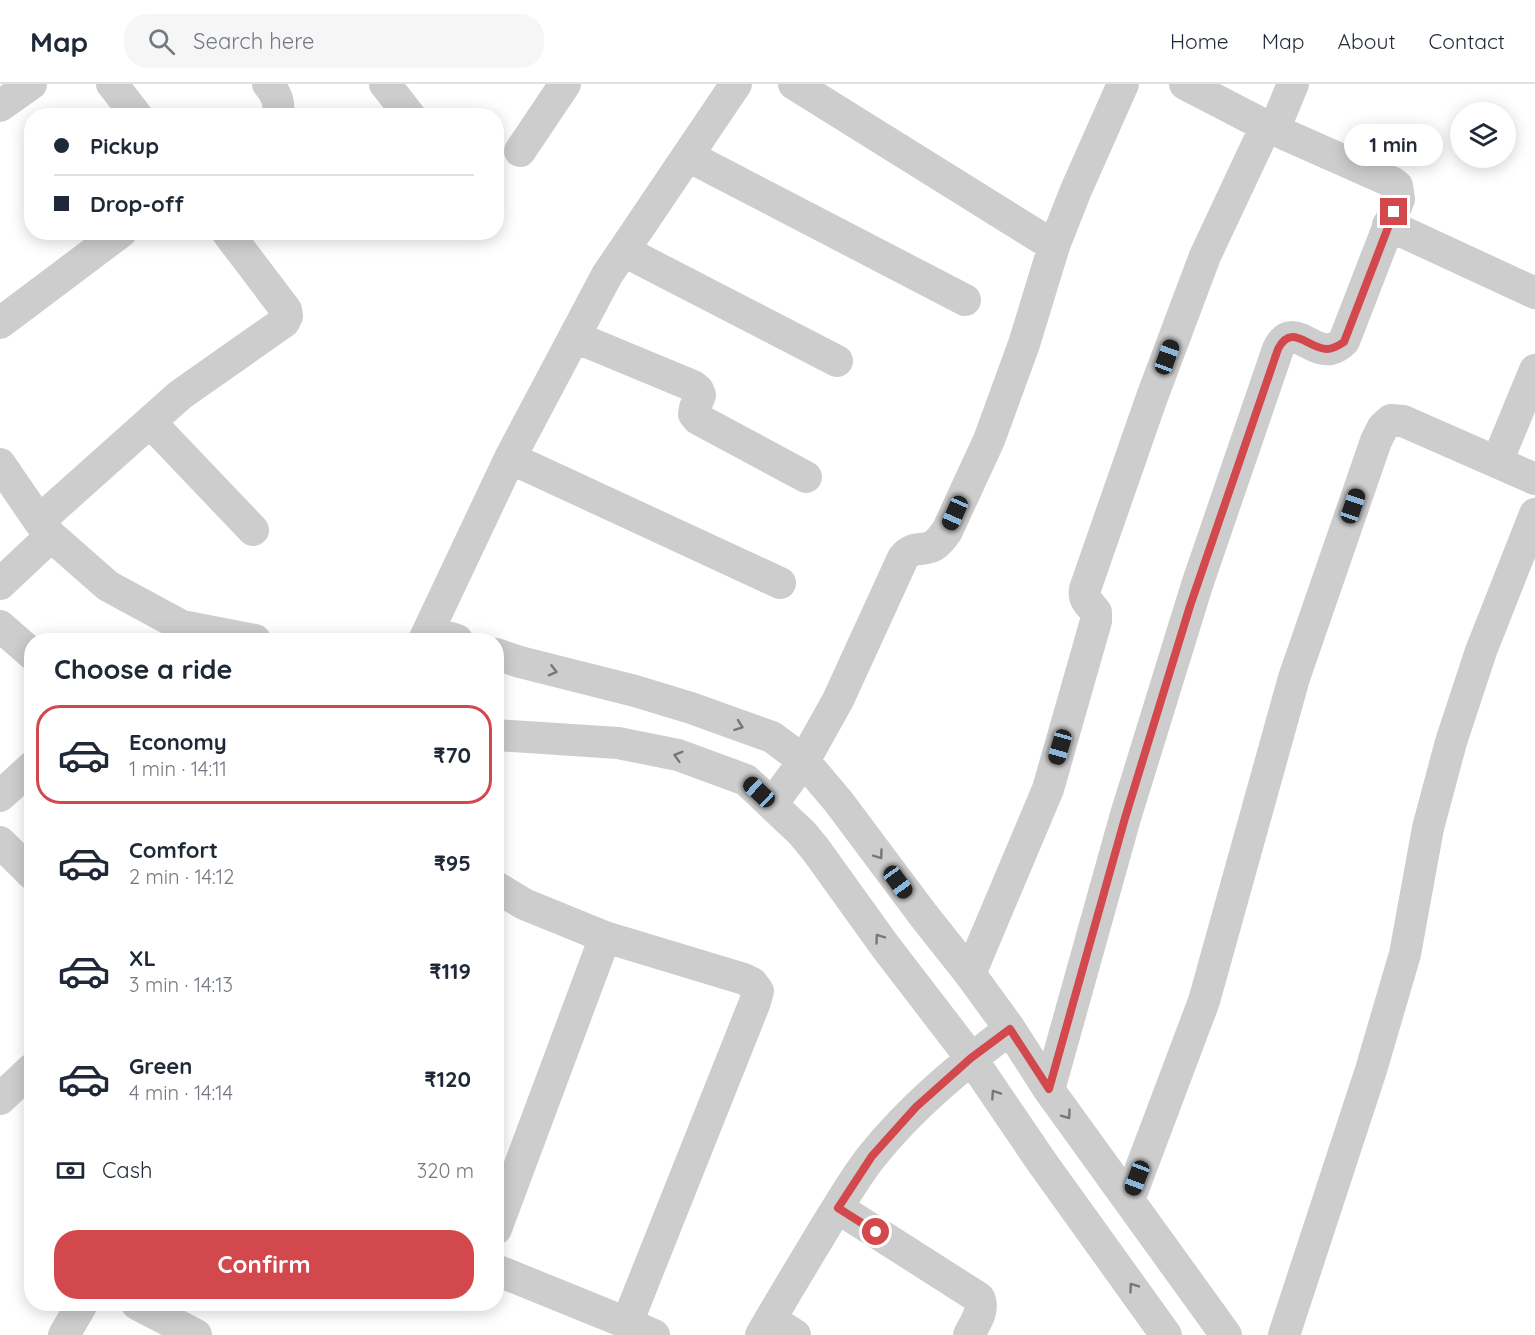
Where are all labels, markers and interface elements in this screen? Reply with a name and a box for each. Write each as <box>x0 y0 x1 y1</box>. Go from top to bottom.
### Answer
search box <box>124 14 544 68</box>
text: Map <box>30 24 88 59</box>
icon: search <box>145 25 178 58</box>
text: Search here <box>193 27 315 55</box>
text: Home <box>1170 28 1229 54</box>
text: Map <box>1262 28 1305 54</box>
text: About <box>1338 28 1396 54</box>
text: Contact <box>1429 28 1505 54</box>
map controls <box>1450 102 1516 168</box>
button: layers <box>1450 102 1516 168</box>
callout: 1 min <box>1344 125 1444 167</box>
text: Pickup <box>90 132 159 160</box>
text: 1 min <box>1369 132 1418 157</box>
text: Drop-off <box>90 190 184 218</box>
route end <box>1380 198 1407 225</box>
car <box>1152 337 1182 377</box>
car <box>1339 486 1367 526</box>
car <box>939 493 971 533</box>
text: Choose a ride <box>54 652 232 686</box>
one-way arrow <box>547 663 557 676</box>
one-way arrow <box>734 718 744 731</box>
car <box>1046 727 1074 767</box>
icon: car <box>57 728 111 782</box>
text: Economy <box>129 728 227 756</box>
text: ₹70 <box>433 741 471 769</box>
one-way arrow <box>673 751 684 763</box>
text: 1 min · 14:11 <box>129 756 227 781</box>
car <box>740 773 778 811</box>
icon: car <box>57 836 111 890</box>
text: Comfort <box>129 836 218 864</box>
text: ₹95 <box>434 849 471 877</box>
one-way arrow <box>872 849 883 860</box>
car <box>880 862 916 902</box>
text: 2 min · 14:12 <box>129 864 234 889</box>
one-way arrow <box>875 933 886 944</box>
icon: car <box>57 944 111 998</box>
text: XL <box>129 944 156 972</box>
text: ₹119 <box>429 957 471 985</box>
text: 3 min · 14:13 <box>129 972 233 997</box>
icon: car <box>57 1052 111 1106</box>
text: Green <box>129 1052 192 1080</box>
text: ₹120 <box>424 1065 471 1093</box>
text: 4 min · 14:14 <box>129 1080 233 1105</box>
one-way arrow <box>991 1090 1003 1100</box>
one-way arrow <box>1060 1109 1071 1120</box>
icon: cash <box>54 1154 87 1187</box>
text: Cash <box>102 1156 153 1184</box>
text: 320 m <box>417 1158 474 1183</box>
car <box>1122 1158 1152 1198</box>
route start <box>862 1218 889 1245</box>
button: Confirm <box>54 1230 474 1299</box>
one-way arrow <box>1129 1283 1140 1294</box>

